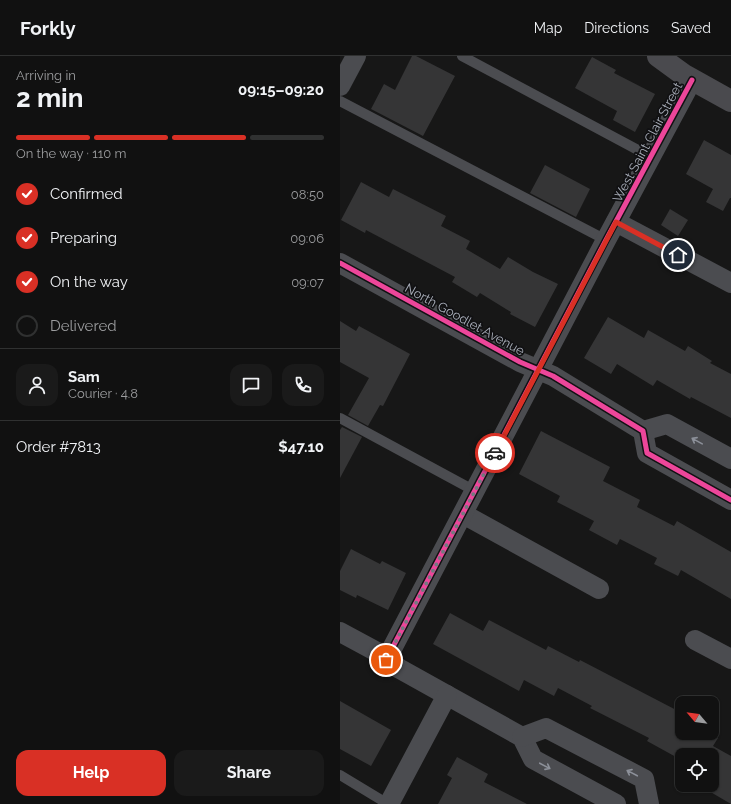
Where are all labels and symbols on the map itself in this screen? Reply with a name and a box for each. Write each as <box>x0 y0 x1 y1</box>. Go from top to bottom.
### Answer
street label: West Saint Clair Street <box>610 79 686 205</box>
pin <box>661 238 695 272</box>
street label: North Goodlet Avenue <box>402 280 527 359</box>
courier <box>475 433 515 473</box>
one-way arrow <box>691 436 703 444</box>
pin <box>369 643 403 677</box>
north arrow <box>675 696 719 740</box>
one-way arrow <box>539 763 551 770</box>
one-way arrow <box>626 768 638 776</box>

